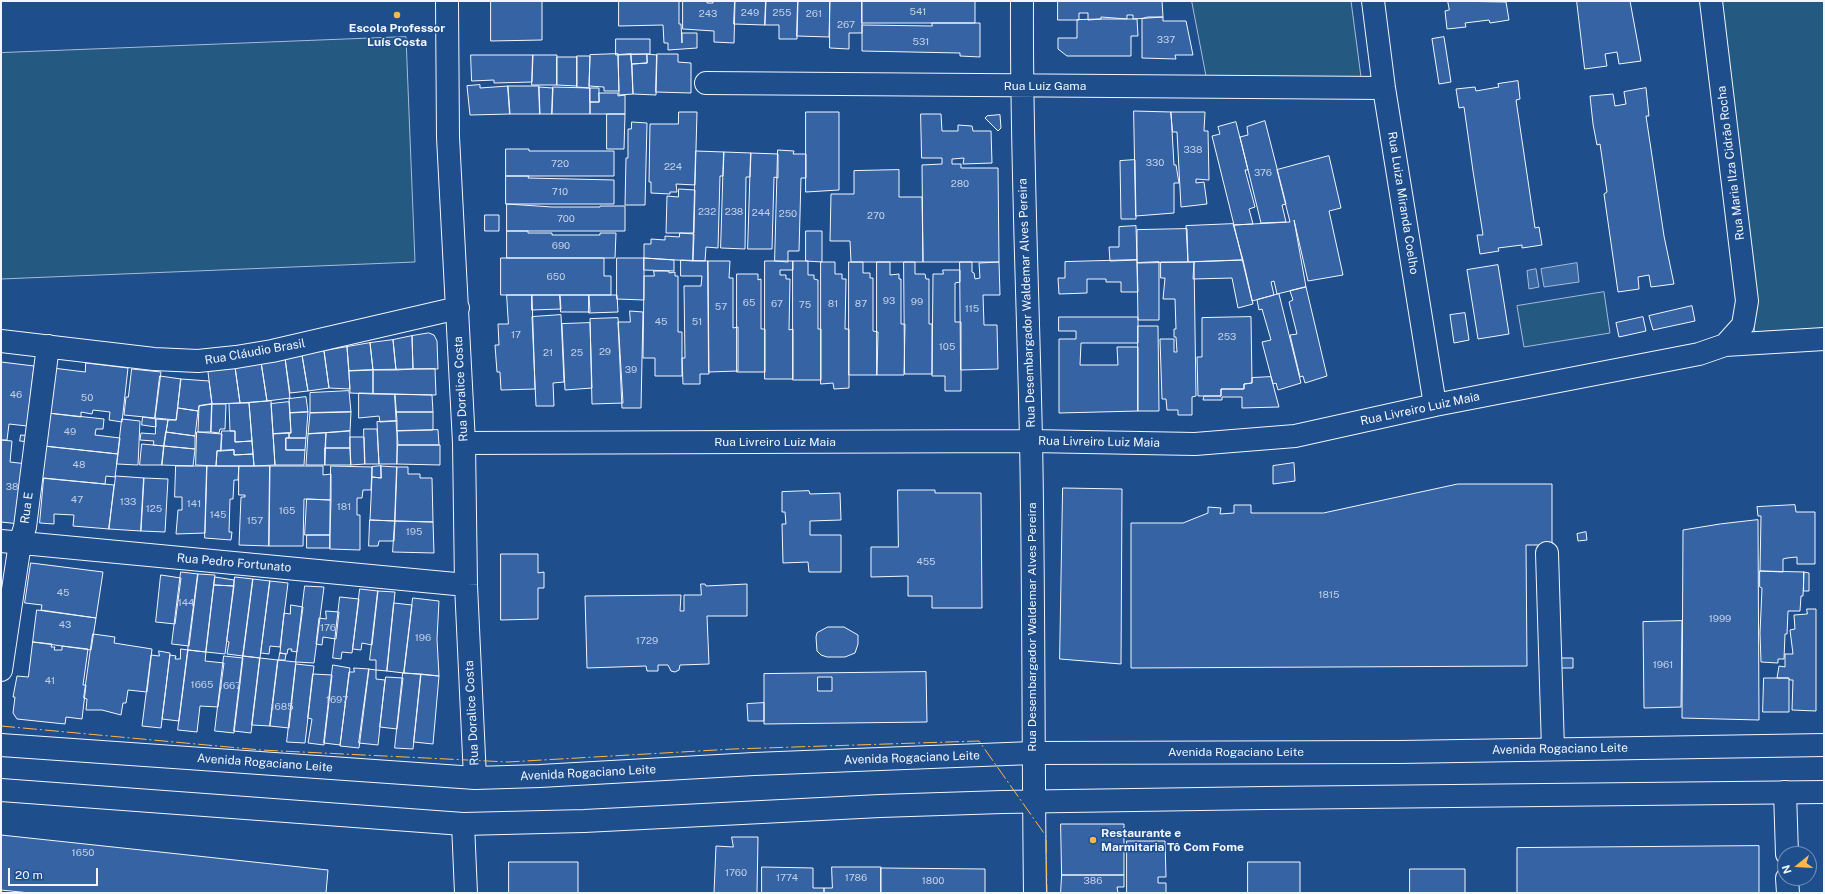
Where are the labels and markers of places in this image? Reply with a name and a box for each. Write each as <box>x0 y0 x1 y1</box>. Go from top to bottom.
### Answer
marker: Escola Professor Luís Costa <box>392 10 402 20</box>
place label: Escola Professor Luís Costa <box>349 21 445 49</box>
place label: Restaurante e Marmitaria Tô Com Fome <box>1101 826 1244 854</box>
marker: Restaurante e Marmitaria Tô Com Fome <box>1088 835 1098 845</box>

